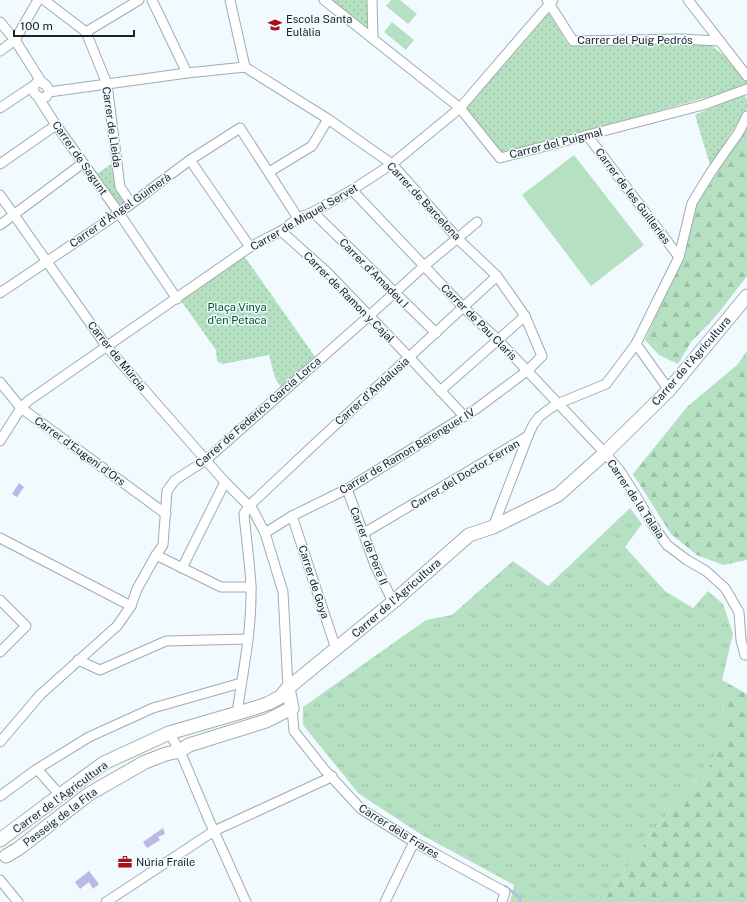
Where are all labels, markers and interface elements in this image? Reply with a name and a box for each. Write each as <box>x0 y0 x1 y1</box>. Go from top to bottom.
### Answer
scale bar <box>14 12 134 38</box>
place label: Escola Santa Eulàlia <box>286 13 352 38</box>
school or university icon: Escola Santa Eulàlia <box>267 17 283 33</box>
text: 100 m <box>20 19 53 33</box>
street label: Carrer del Puig Pedrós <box>577 34 693 46</box>
street label: Carrer de Lleida <box>100 86 124 168</box>
street label: Carrer de Sagunt <box>50 119 110 197</box>
street label: Carrer del Puigmal <box>508 126 604 160</box>
street label: Carrer de les Guilleries <box>593 146 673 247</box>
street label: Carrer de Barcelona <box>385 160 463 242</box>
street label: Carrer d'Àngel Guimerà <box>67 170 173 250</box>
street label: Carrer de Miquel Servet <box>248 181 360 253</box>
street label: Carrer d'Amadeu I <box>337 236 411 310</box>
street label: Carrer de Ramon y Cajal <box>301 249 397 345</box>
street label: Carrer de Pau Claris <box>439 282 520 363</box>
park label: Plaça Vinya d'en Petaca <box>208 301 266 326</box>
street label: Carrer de l'Agricultura <box>649 314 733 408</box>
street label: Carrer de Múrcia <box>85 319 149 393</box>
street label: Carrer de Federico García Lorca <box>193 354 323 470</box>
street label: Carrer d'Andalusia <box>333 355 411 427</box>
street label: Carrer de Ramon Berenguer IV <box>337 405 477 496</box>
street label: Carrer d'Eugeni d'Ors <box>32 414 128 488</box>
street label: Carrer del Doctor Ferran <box>409 437 521 511</box>
street label: Carrer de la Talaia <box>605 457 667 541</box>
street label: Carrer de Pere II <box>348 505 390 587</box>
street label: Carrer de Goya <box>296 544 332 620</box>
street label: Carrer de l'Agricultura <box>349 556 443 640</box>
street label: Carrer de l'Agricultura <box>10 759 110 835</box>
street label: Passeig de la Fita <box>21 785 99 849</box>
street label: Carrer dels Frares <box>357 802 442 861</box>
office icon: Núria Fraile <box>117 854 133 870</box>
place label: Núria Fraile <box>136 856 195 868</box>

